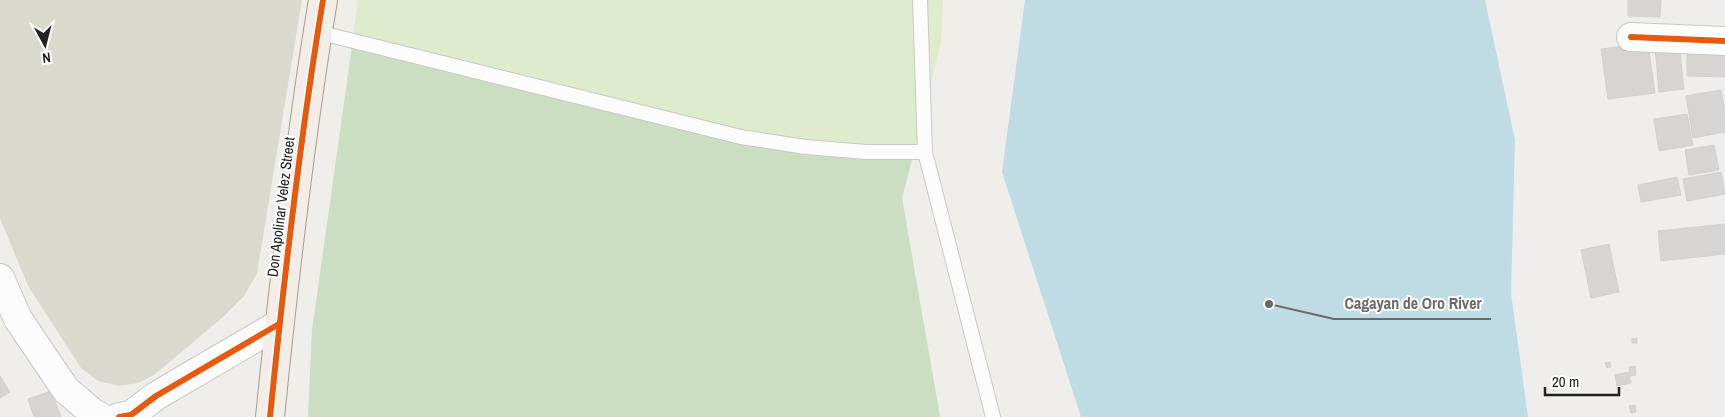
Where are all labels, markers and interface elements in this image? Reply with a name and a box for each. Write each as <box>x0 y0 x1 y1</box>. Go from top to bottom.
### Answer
north arrow <box>20 20 70 70</box>
text: N <box>41 48 52 67</box>
street label: Don Apolinar Velez Street <box>261 135 300 278</box>
callout: Cagayan de Oro River <box>1334 288 1491 319</box>
text: Cagayan de Oro River <box>1344 292 1482 314</box>
scale bar <box>1545 364 1619 396</box>
text: 20 m <box>1552 371 1579 392</box>

